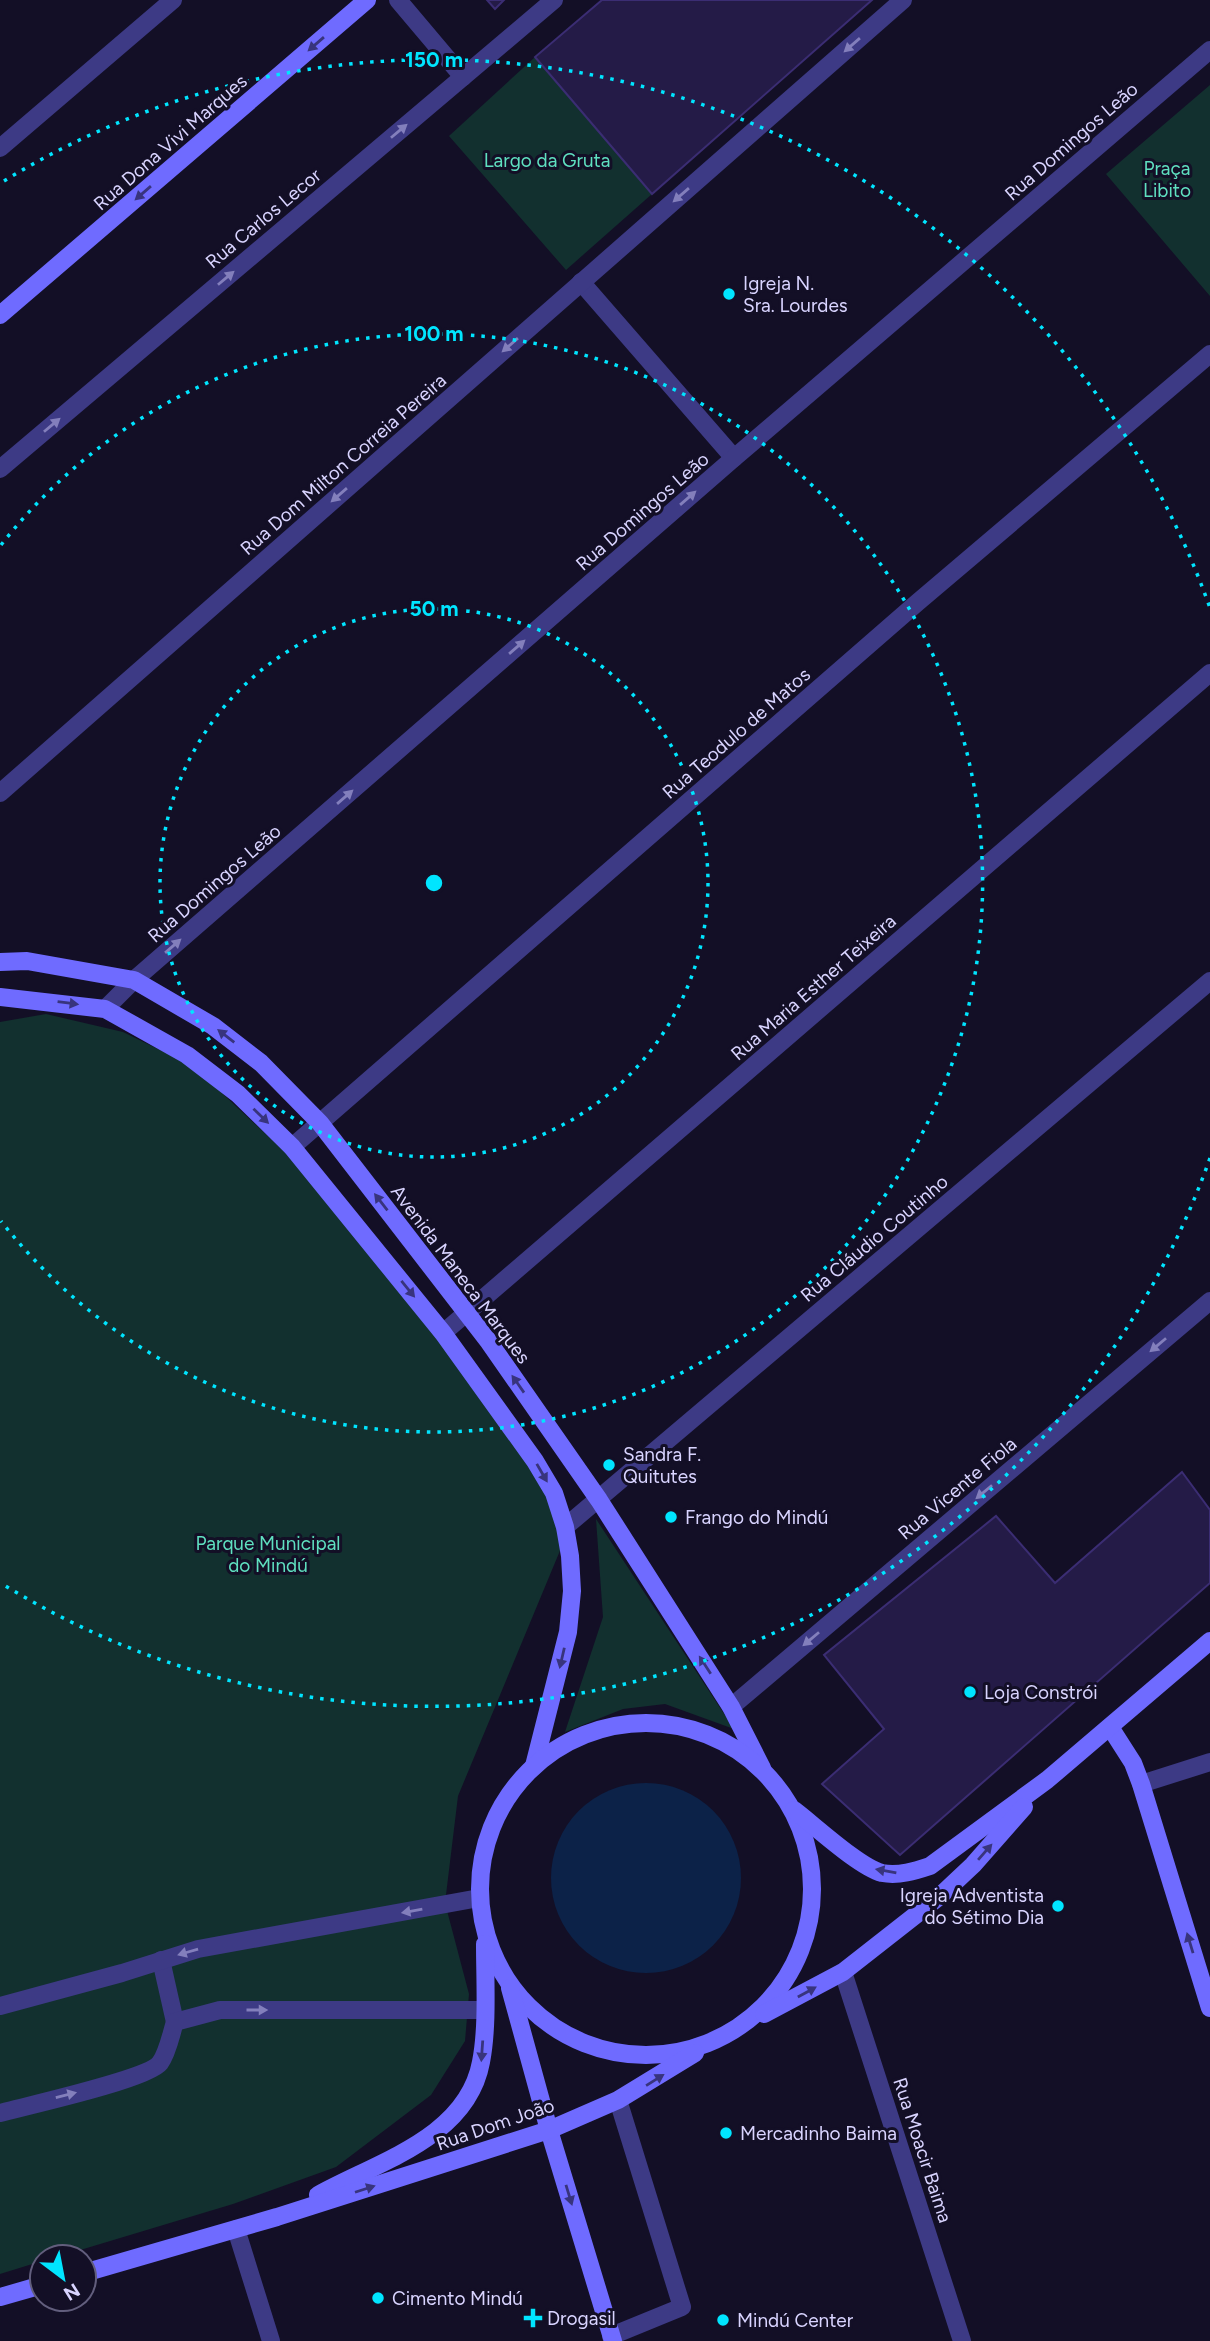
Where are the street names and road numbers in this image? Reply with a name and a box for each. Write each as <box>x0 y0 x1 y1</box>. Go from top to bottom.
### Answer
street label: Rua Dona Vivi Marques <box>89 69 252 215</box>
street label: Rua Domingos Leão <box>1000 77 1143 205</box>
street label: Rua Carlos Lecor <box>201 163 326 273</box>
street label: Rua Dom Milton Correia Pereira <box>236 369 451 560</box>
street label: Rua Domingos Leão <box>571 447 714 575</box>
street label: Rua Teodulo de Matos <box>658 663 815 804</box>
street label: Rua Domingos Leão <box>143 819 286 947</box>
street label: Rua Maria Esther Teixeira <box>726 909 901 1065</box>
street label: Rua Cláudio Coutinho <box>796 1170 953 1307</box>
street label: Avenida Maneca Marques <box>386 1180 535 1368</box>
street label: Rua Vicente Fiola <box>893 1432 1021 1545</box>
street label: Rua Moacir Baima <box>888 2075 957 2226</box>
street label: Rua Dom João <box>433 2094 557 2155</box>

